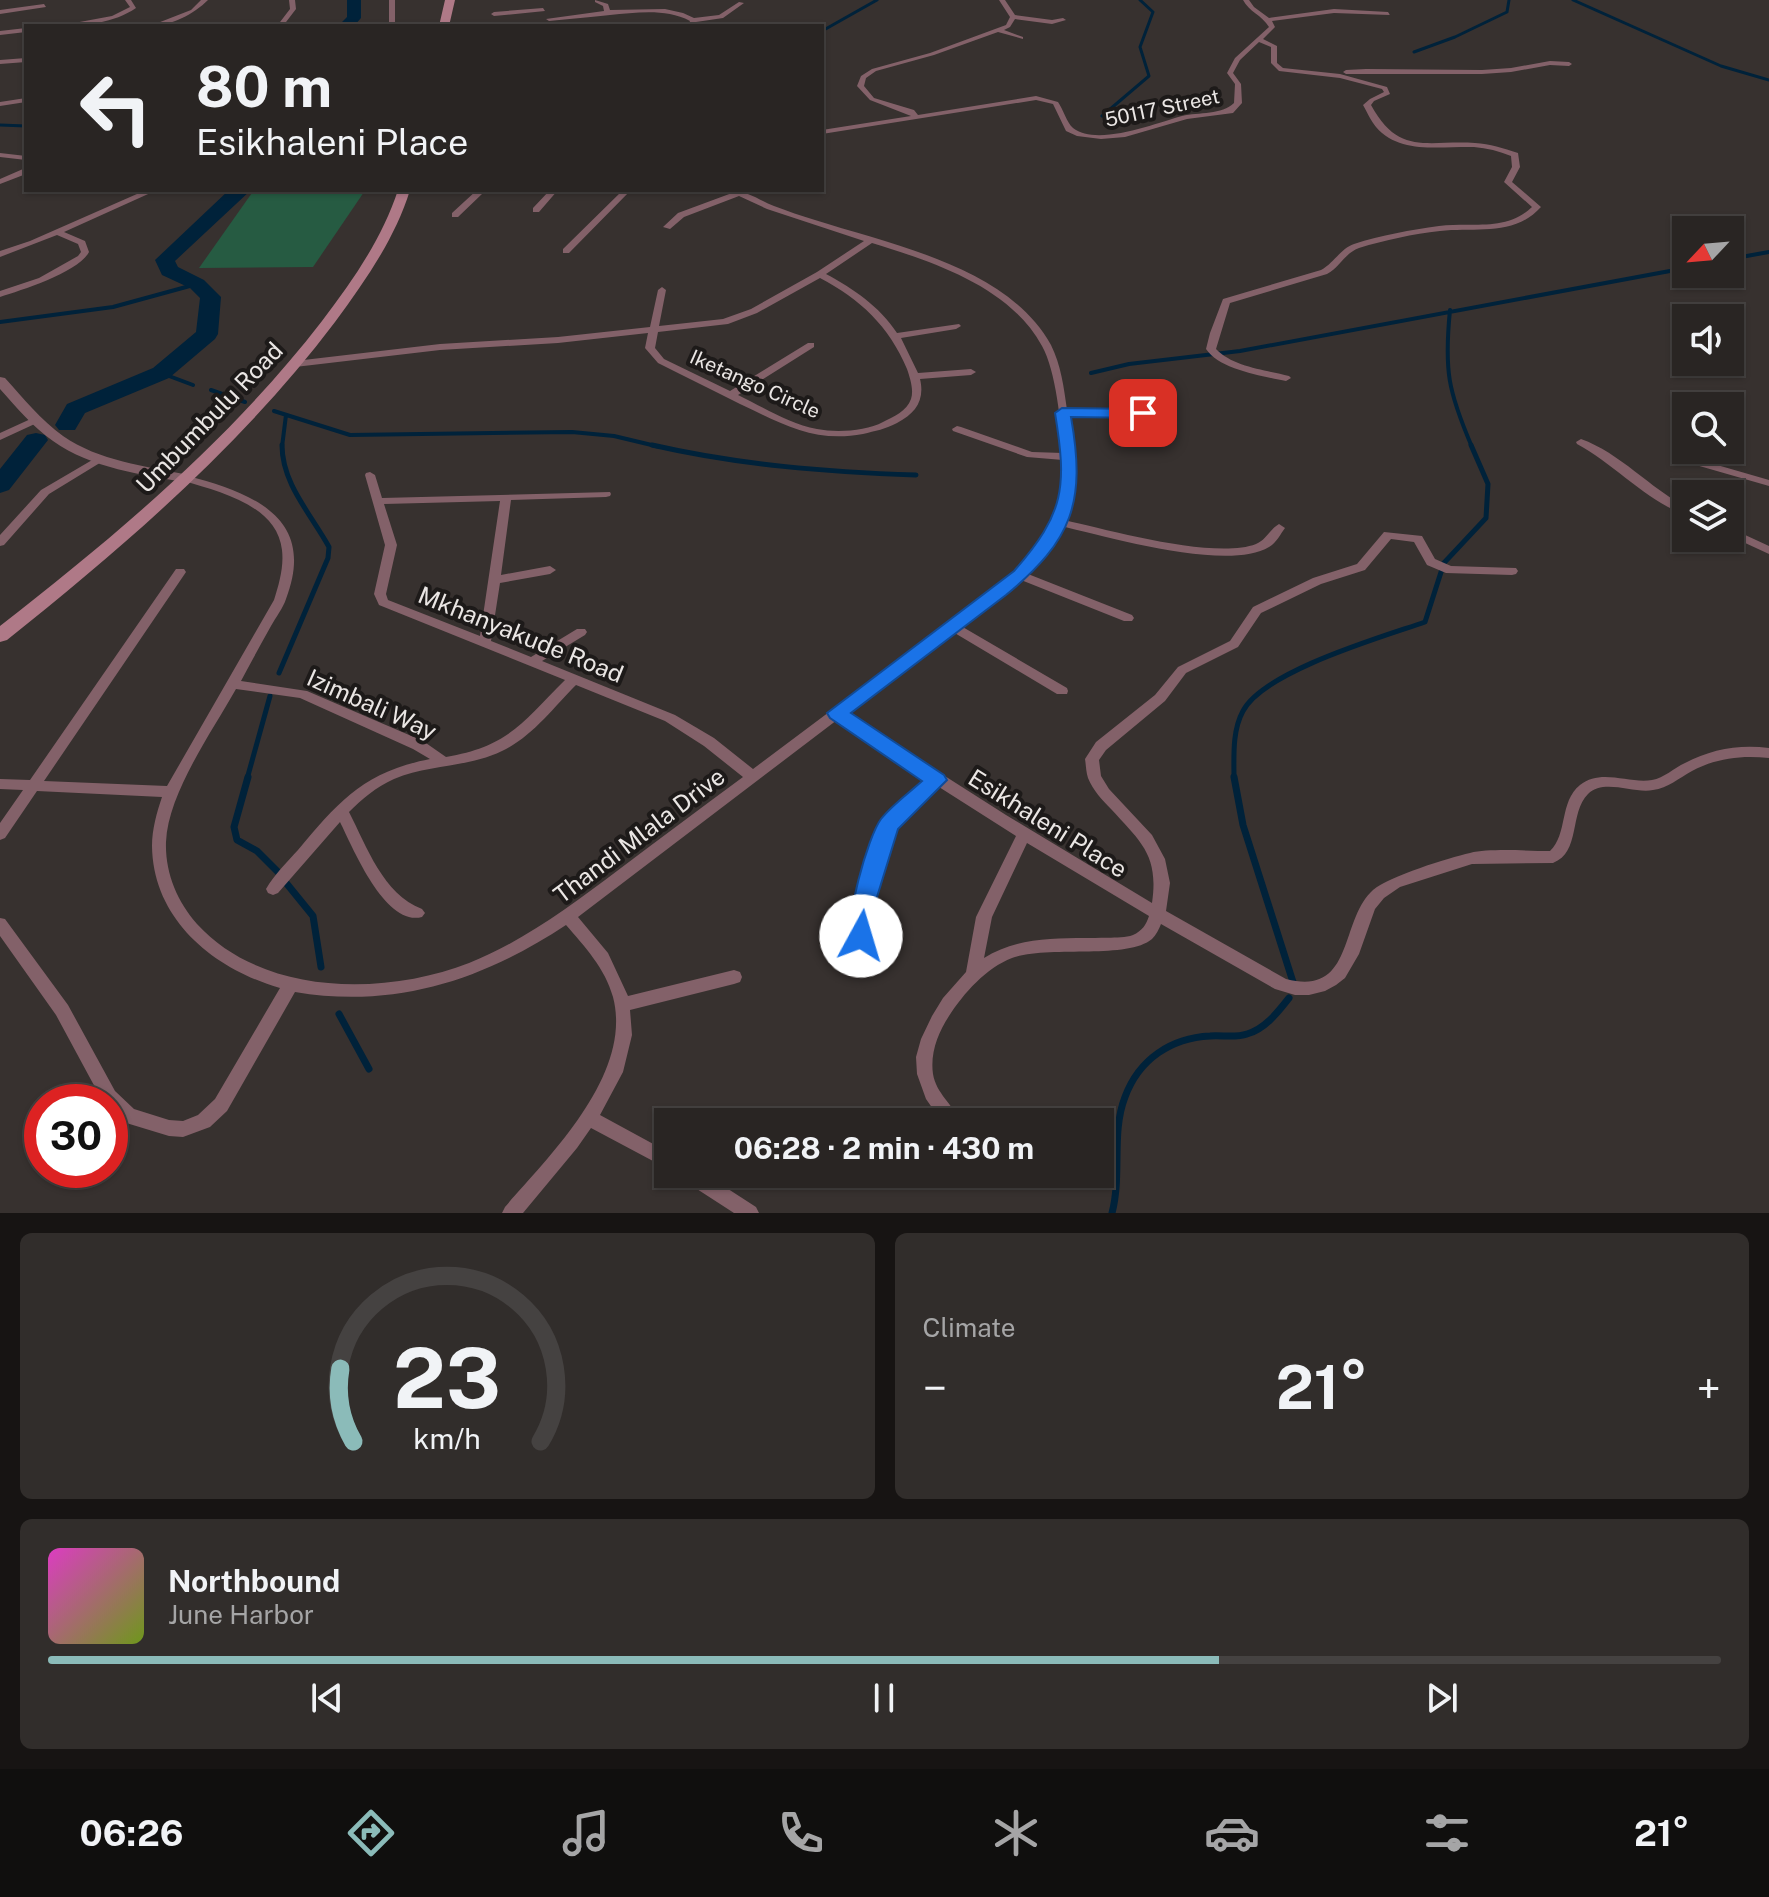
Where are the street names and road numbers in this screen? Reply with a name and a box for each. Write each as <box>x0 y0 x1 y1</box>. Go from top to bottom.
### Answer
street label: 50117 Street <box>1102 84 1222 132</box>
street label: Umbumbulu Road <box>130 336 288 498</box>
street label: Iketango Circle <box>686 345 824 423</box>
street label: Mkhanyakude Road <box>414 580 628 688</box>
street label: Izimbali Way <box>303 663 441 745</box>
street label: Thandi Mlala Drive <box>548 762 730 908</box>
street label: Esikhaleni Place <box>964 763 1132 883</box>

